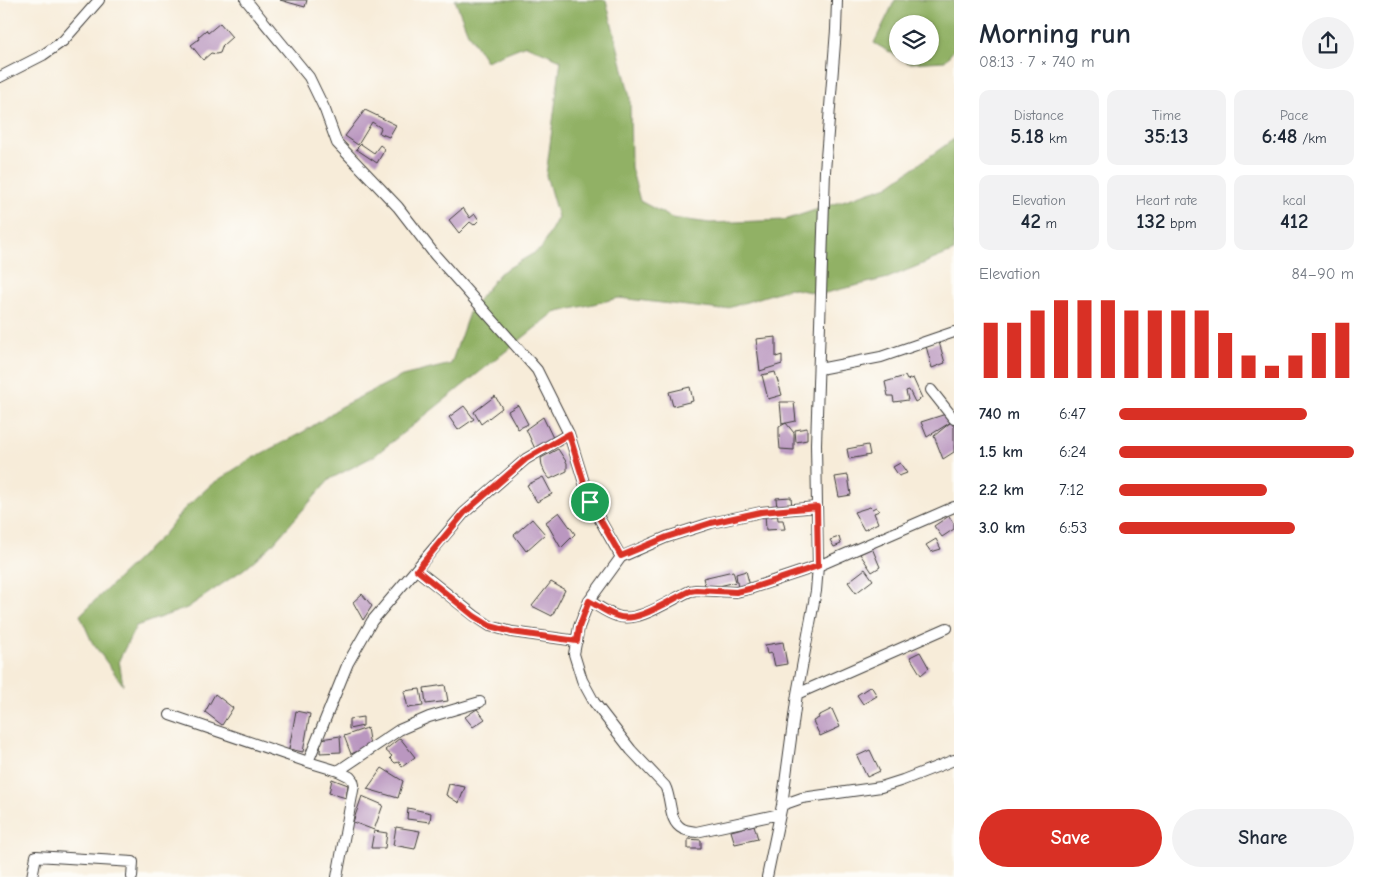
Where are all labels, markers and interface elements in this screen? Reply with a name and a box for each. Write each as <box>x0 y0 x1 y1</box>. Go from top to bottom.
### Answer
map controls <box>889 15 939 65</box>
button: layers <box>889 15 939 65</box>
button: share <box>1302 17 1354 69</box>
text: Morning run <box>979 18 1131 50</box>
text: 08:13 · 7 × 740 m <box>979 53 1094 71</box>
text: Distance <box>1014 107 1064 124</box>
text: Time <box>1152 107 1181 124</box>
text: Pace <box>1280 107 1308 124</box>
text: 5.18 <box>1010 124 1044 148</box>
text: 35:13 <box>1144 124 1189 148</box>
text: 6:48 <box>1262 124 1298 148</box>
text: km <box>1044 130 1067 147</box>
text: /km <box>1298 130 1327 147</box>
text: Elevation <box>1012 192 1066 209</box>
text: Heart rate <box>1136 192 1197 209</box>
text: kcal <box>1282 192 1306 209</box>
text: 42 <box>1021 209 1041 233</box>
text: 132 <box>1136 209 1165 233</box>
text: 412 <box>1280 209 1308 233</box>
text: m <box>1041 215 1057 232</box>
text: bpm <box>1165 215 1197 232</box>
text: Elevation <box>979 265 1040 283</box>
text: 84–90 m <box>1292 265 1354 283</box>
text: 740 m <box>979 405 1020 423</box>
text: 6:47 <box>1059 405 1086 423</box>
text: 1.5 km <box>979 443 1023 461</box>
text: 6:24 <box>1059 443 1087 461</box>
pin <box>569 481 611 523</box>
text: 2.2 km <box>979 481 1024 499</box>
text: 7:12 <box>1059 481 1084 499</box>
icon: arrive <box>576 488 604 516</box>
text: 3.0 km <box>979 519 1025 537</box>
text: 6:53 <box>1059 519 1087 537</box>
button: Save <box>979 809 1162 867</box>
button: Share <box>1172 809 1354 867</box>

